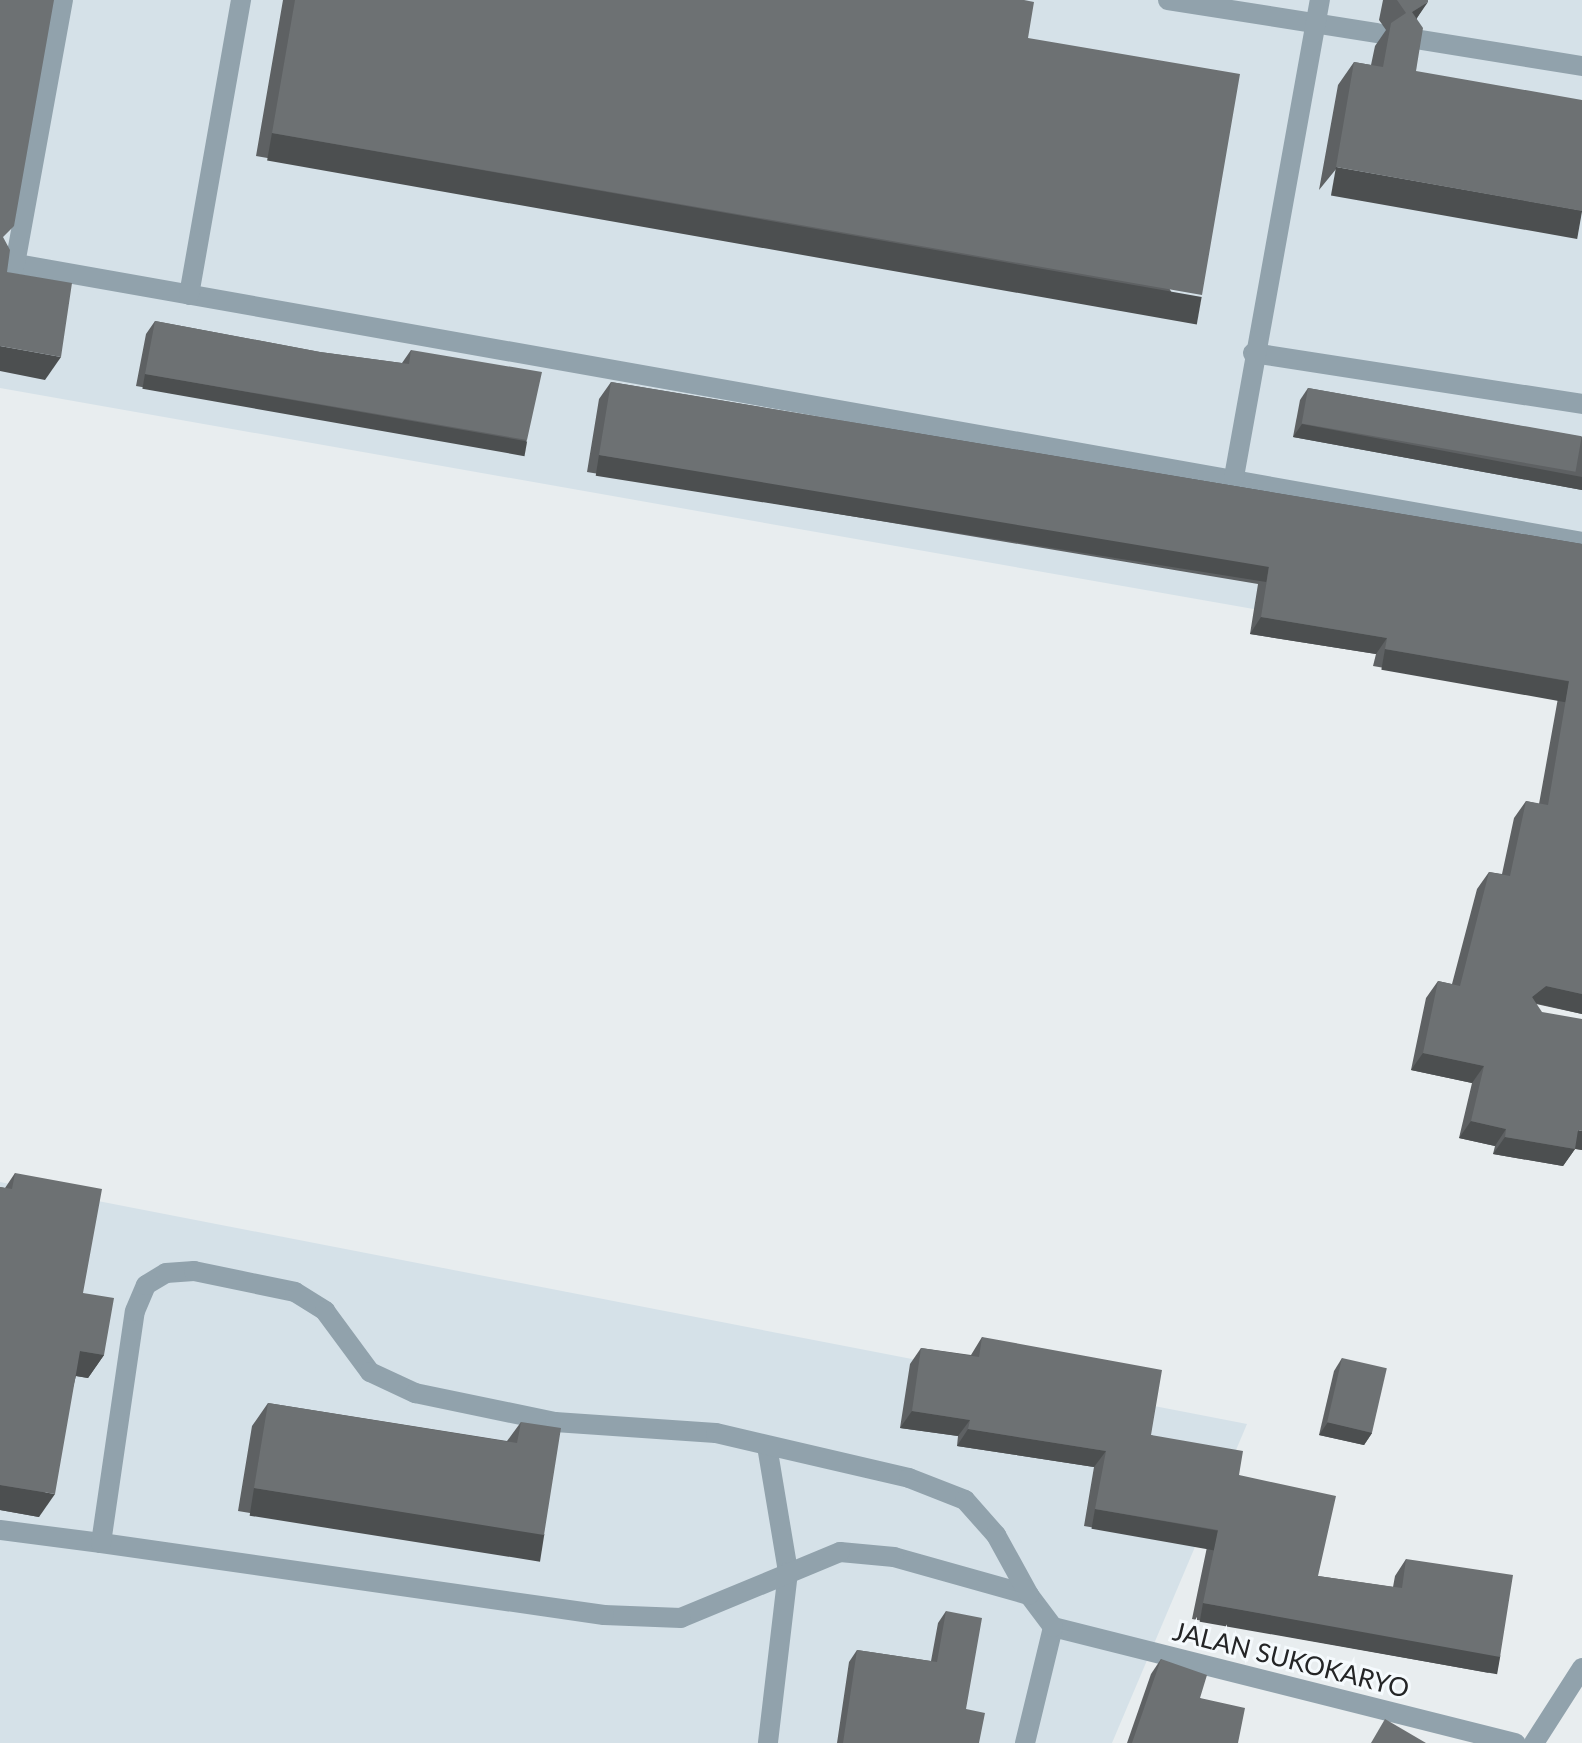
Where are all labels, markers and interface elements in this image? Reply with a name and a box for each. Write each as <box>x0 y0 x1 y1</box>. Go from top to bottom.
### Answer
street label: JALAN SUKOKARYO <box>1170 1616 1412 1704</box>

